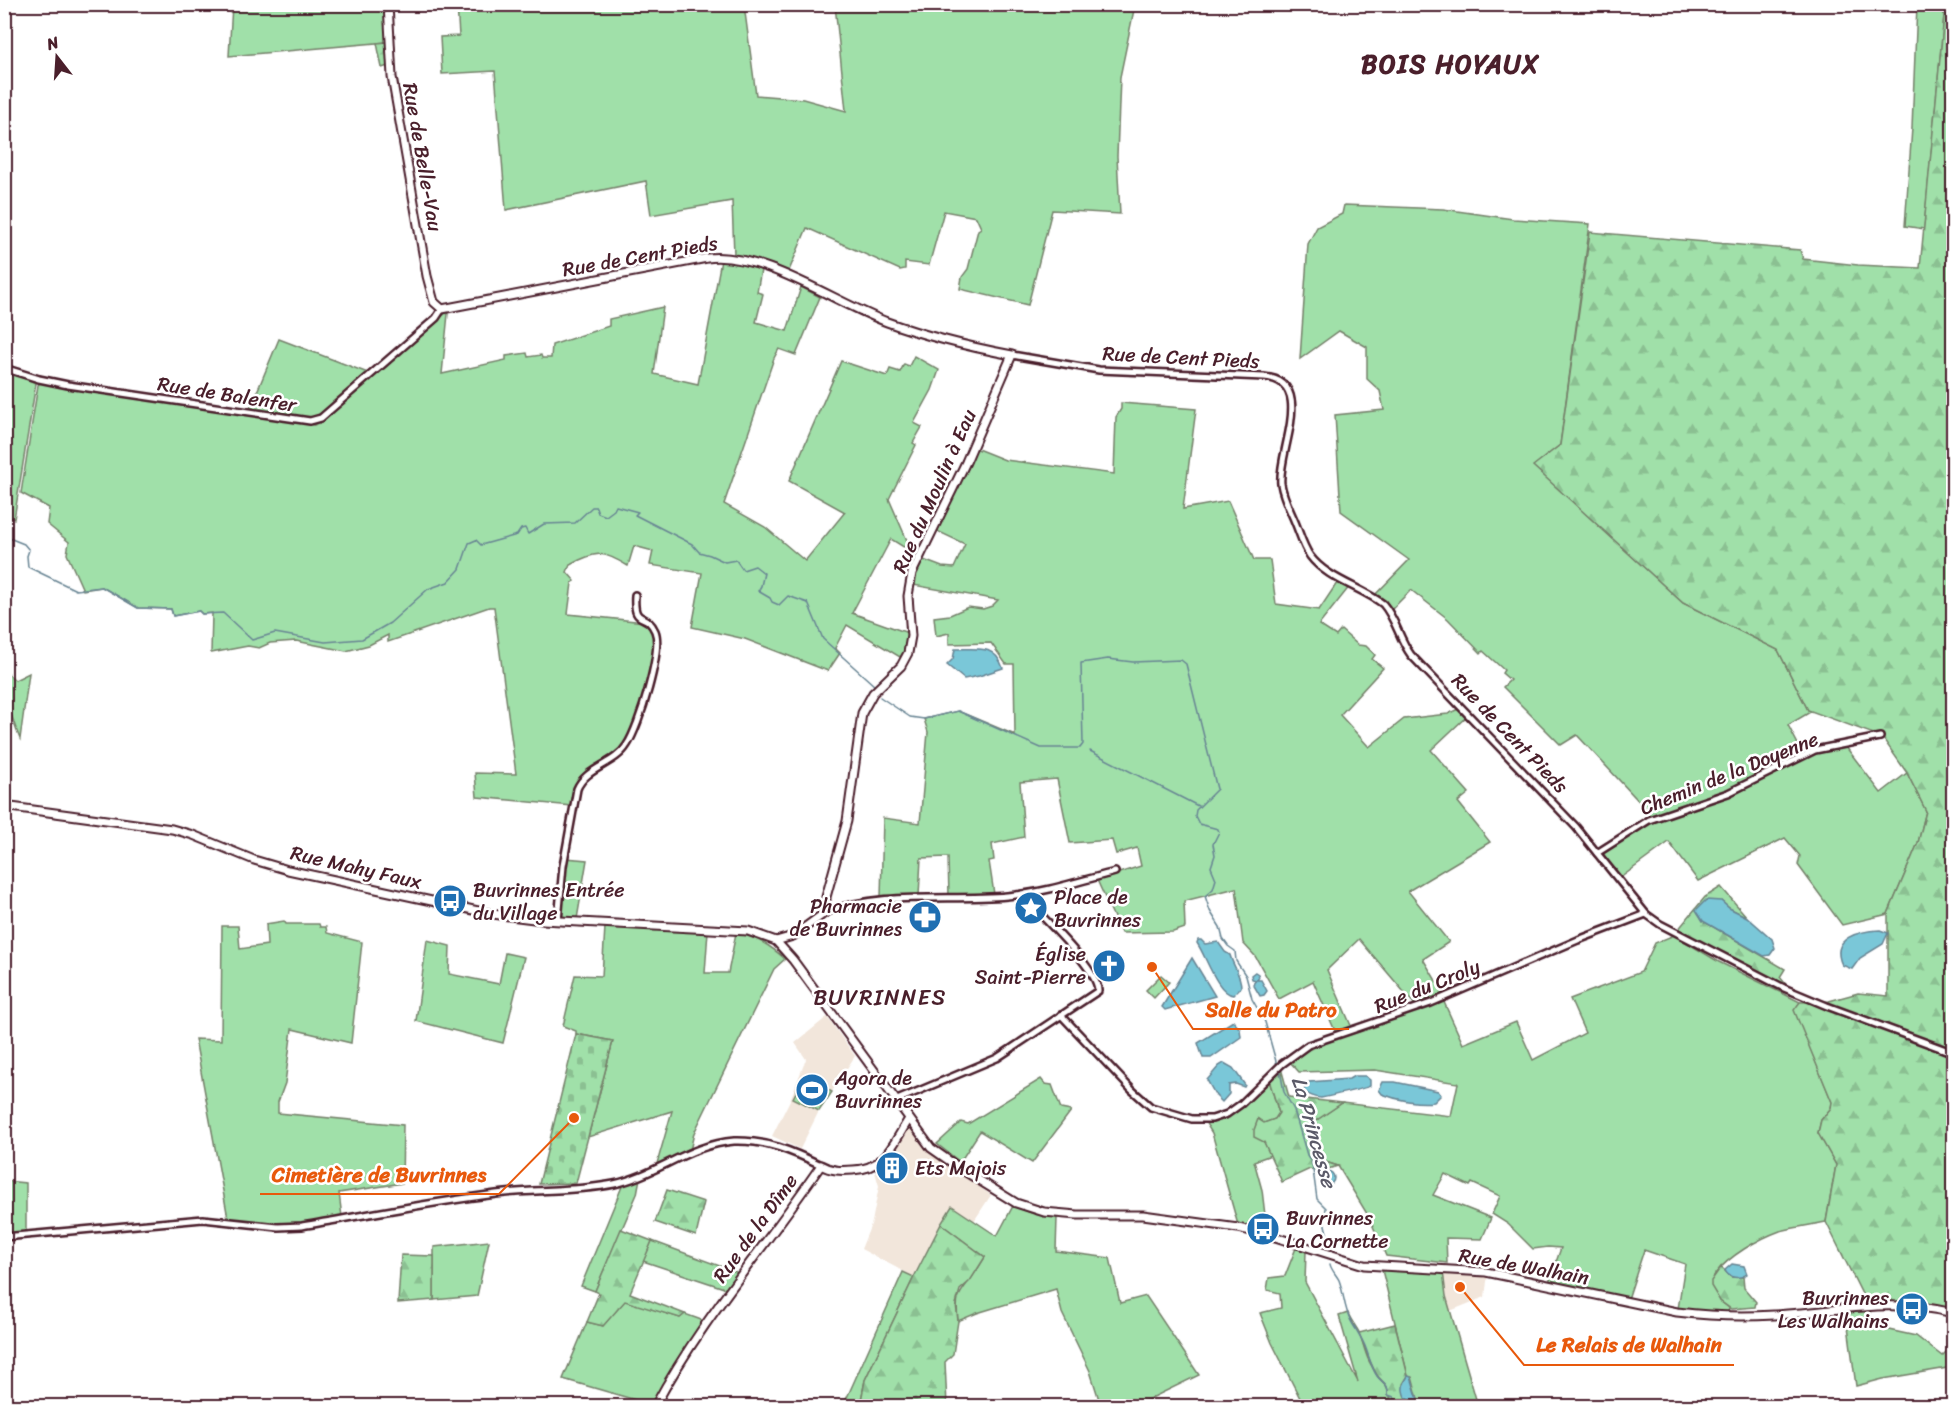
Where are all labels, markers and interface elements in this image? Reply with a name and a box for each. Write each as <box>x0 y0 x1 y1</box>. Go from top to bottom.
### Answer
north arrow <box>27 27 87 87</box>
text: N <box>42 27 63 59</box>
district label: BOIS HOYAUX <box>1361 41 1541 87</box>
street label: Rue de Belle-Vau <box>392 80 453 234</box>
street label: Rue de Cent Pieds <box>560 225 721 287</box>
street label: Rue de Cent Pieds <box>1102 336 1261 379</box>
street label: Rue de Balenfer <box>155 366 301 423</box>
street label: Rue du Moulin à Eau <box>883 403 986 579</box>
street label: Rue de Cent Pieds <box>1442 665 1577 803</box>
street label: Chemin de la Doyenne <box>1634 722 1824 825</box>
street label: Rue Mahy Faux <box>287 835 426 900</box>
place label: Buvrinnes Entrée du Village <box>473 873 625 931</box>
place label: Place de Buvrinnes <box>1054 880 1142 938</box>
bus stop icon: Buvrinnes Entrée du Village <box>432 883 468 919</box>
place label: Pharmacie de Buvrinnes <box>790 889 903 947</box>
place icon: Place de Buvrinnes <box>1013 890 1049 926</box>
pharmacy icon: Pharmacie de Buvrinnes <box>907 899 943 935</box>
place label: Église Saint-Pierre <box>975 937 1086 995</box>
church icon: Église Saint-Pierre <box>1091 948 1127 984</box>
street label: Rue du Croly <box>1369 949 1486 1024</box>
district label: BUVRINNES <box>813 978 947 1017</box>
callout: Salle du Patro <box>1193 990 1349 1029</box>
text: Salle du Patro <box>1204 991 1337 1029</box>
place label: Agora de Buvrinnes <box>834 1061 923 1119</box>
sports icon: Agora de Buvrinnes <box>794 1072 830 1108</box>
water label: La Princesse <box>1280 1072 1349 1194</box>
building icon: Ets Majois <box>874 1150 910 1186</box>
place label: Ets Majois <box>915 1151 1007 1186</box>
callout: Cimetière de Buvrinnes <box>260 1155 499 1194</box>
text: Cimetière de Buvrinnes <box>271 1156 487 1194</box>
street label: Rue de la Dîme <box>704 1166 807 1290</box>
place label: Buvrinnes La Cornette <box>1286 1201 1389 1259</box>
bus stop icon: Buvrinnes La Cornette <box>1245 1211 1281 1247</box>
street label: Rue de Walhain <box>1456 1238 1592 1295</box>
place label: Buvrinnes Les Walhains <box>1778 1281 1890 1339</box>
bus stop icon: Buvrinnes Les Walhains <box>1894 1291 1930 1327</box>
callout: Le Relais de Walhain <box>1524 1326 1734 1365</box>
text: Le Relais de Walhain <box>1536 1326 1722 1364</box>

